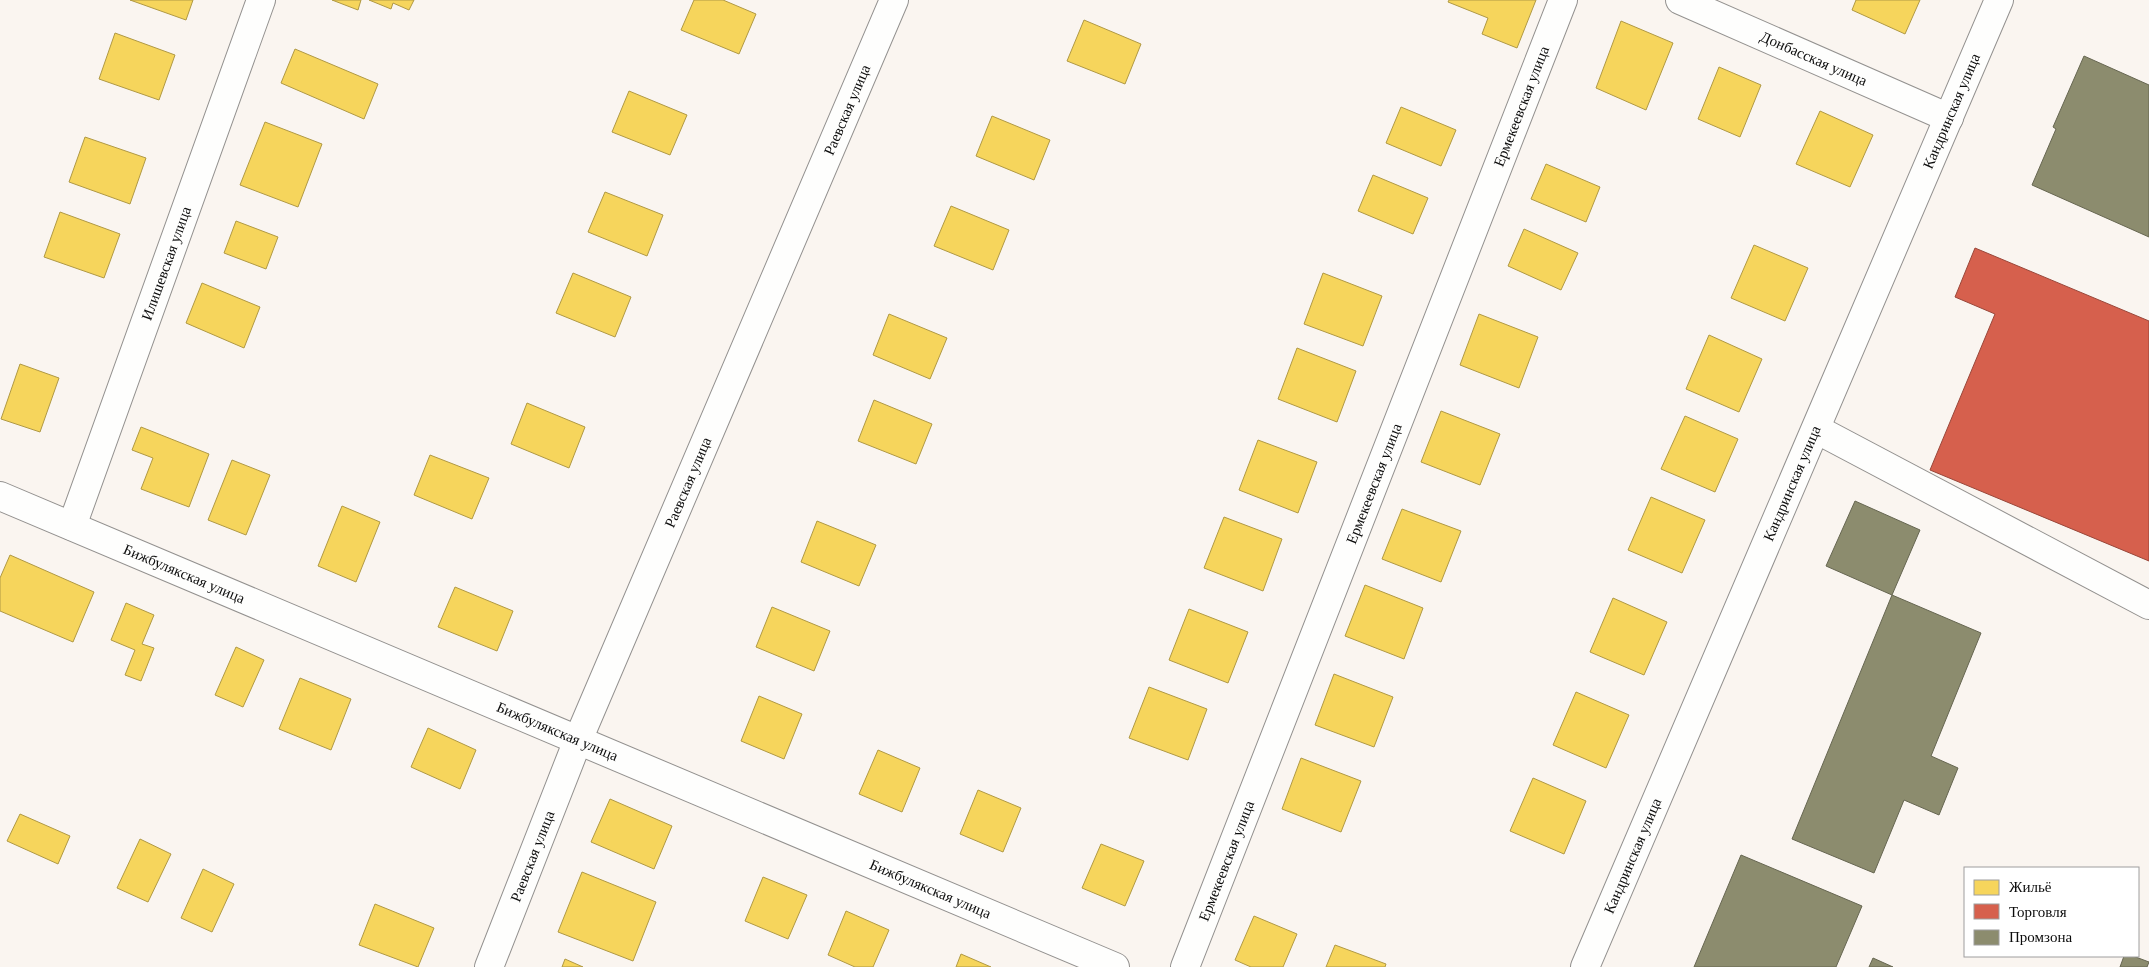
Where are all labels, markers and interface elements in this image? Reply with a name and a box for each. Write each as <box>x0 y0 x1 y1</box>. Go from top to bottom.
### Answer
street label: Донбасская улица <box>1758 28 1870 89</box>
street label: Ермекеевская улица <box>1491 44 1552 169</box>
street label: Кандринская улица <box>1920 51 1983 171</box>
street label: Раевская улица <box>821 62 874 158</box>
street label: Илишевская улица <box>139 204 194 322</box>
street label: Ермекеевская улица <box>1343 421 1405 546</box>
street label: Кандринская улица <box>1760 423 1824 544</box>
street label: Раевская улица <box>662 434 715 530</box>
street label: Бижбулякская улица <box>121 541 248 607</box>
street label: Бижбулякская улица <box>494 699 621 764</box>
street label: Кандринская улица <box>1601 795 1664 916</box>
street label: Ермекеевская улица <box>1196 798 1257 923</box>
street label: Раевская улица <box>507 808 558 904</box>
street label: Бижбулякская улица <box>867 856 994 922</box>
legend <box>1964 867 2139 957</box>
text: Жильё <box>2009 879 2052 895</box>
text: Торговля <box>2009 904 2067 920</box>
text: Промзона <box>2009 929 2072 945</box>

